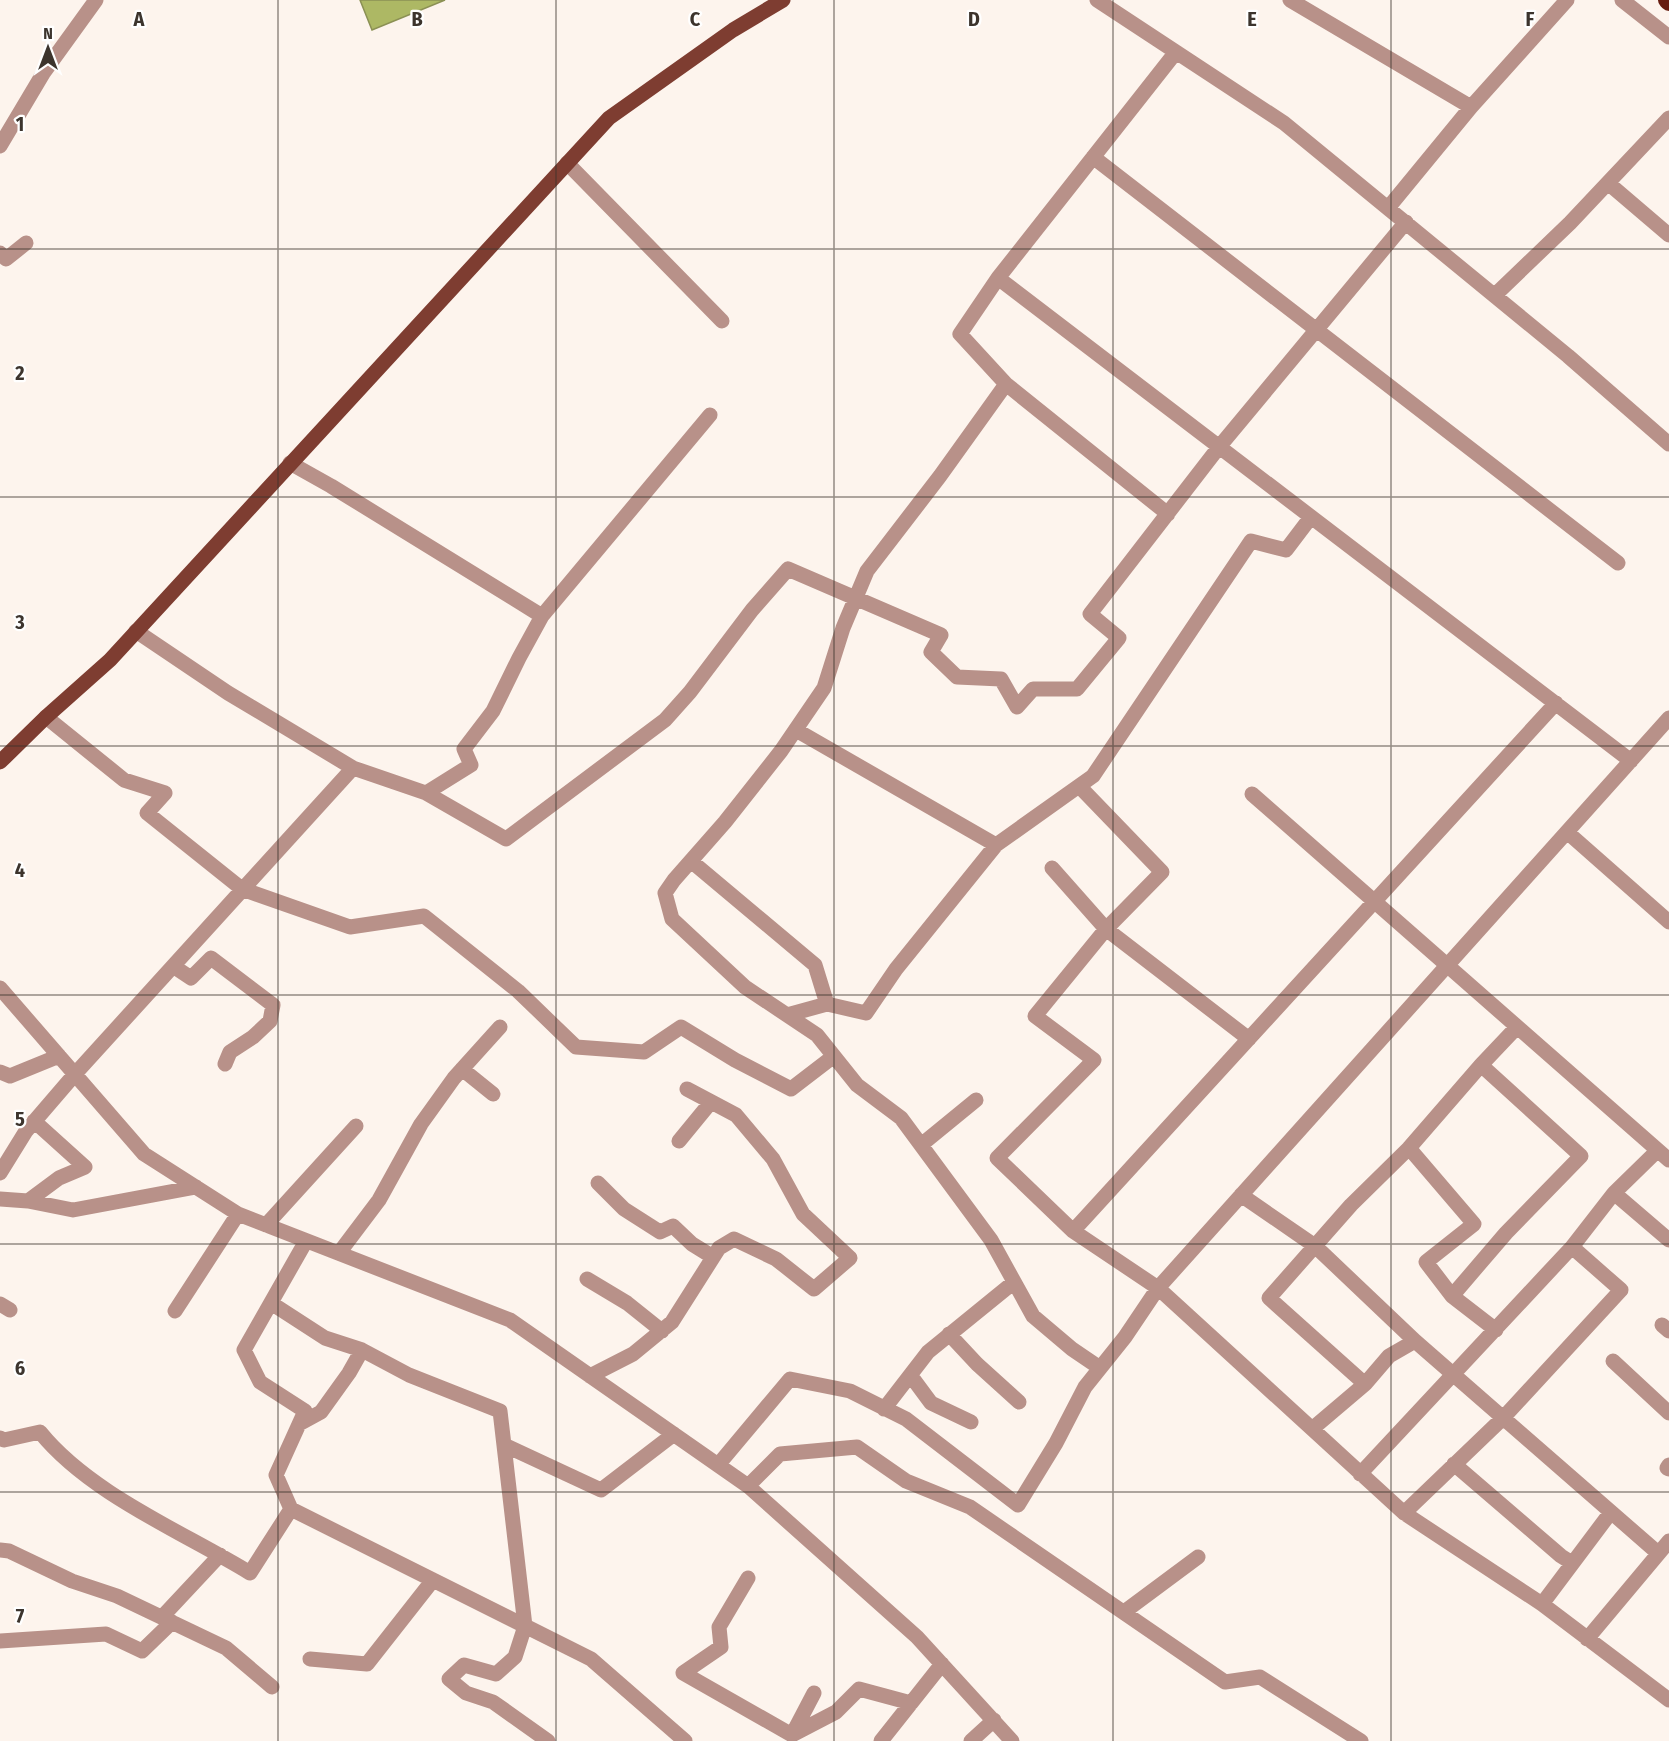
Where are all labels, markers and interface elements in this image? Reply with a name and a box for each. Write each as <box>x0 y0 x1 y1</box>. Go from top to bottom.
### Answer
text: A <box>133 7 146 31</box>
text: B <box>411 7 423 31</box>
text: C <box>690 7 701 31</box>
text: D <box>968 7 980 31</box>
text: E <box>1247 7 1257 31</box>
text: F <box>1526 7 1535 31</box>
north arrow <box>18 18 78 78</box>
text: N <box>43 24 53 43</box>
text: 1 <box>16 112 24 136</box>
text: 2 <box>14 361 25 385</box>
text: 3 <box>14 610 25 634</box>
text: 4 <box>15 858 25 882</box>
text: 5 <box>15 1107 25 1131</box>
text: 6 <box>15 1356 25 1380</box>
text: 7 <box>16 1604 25 1628</box>

